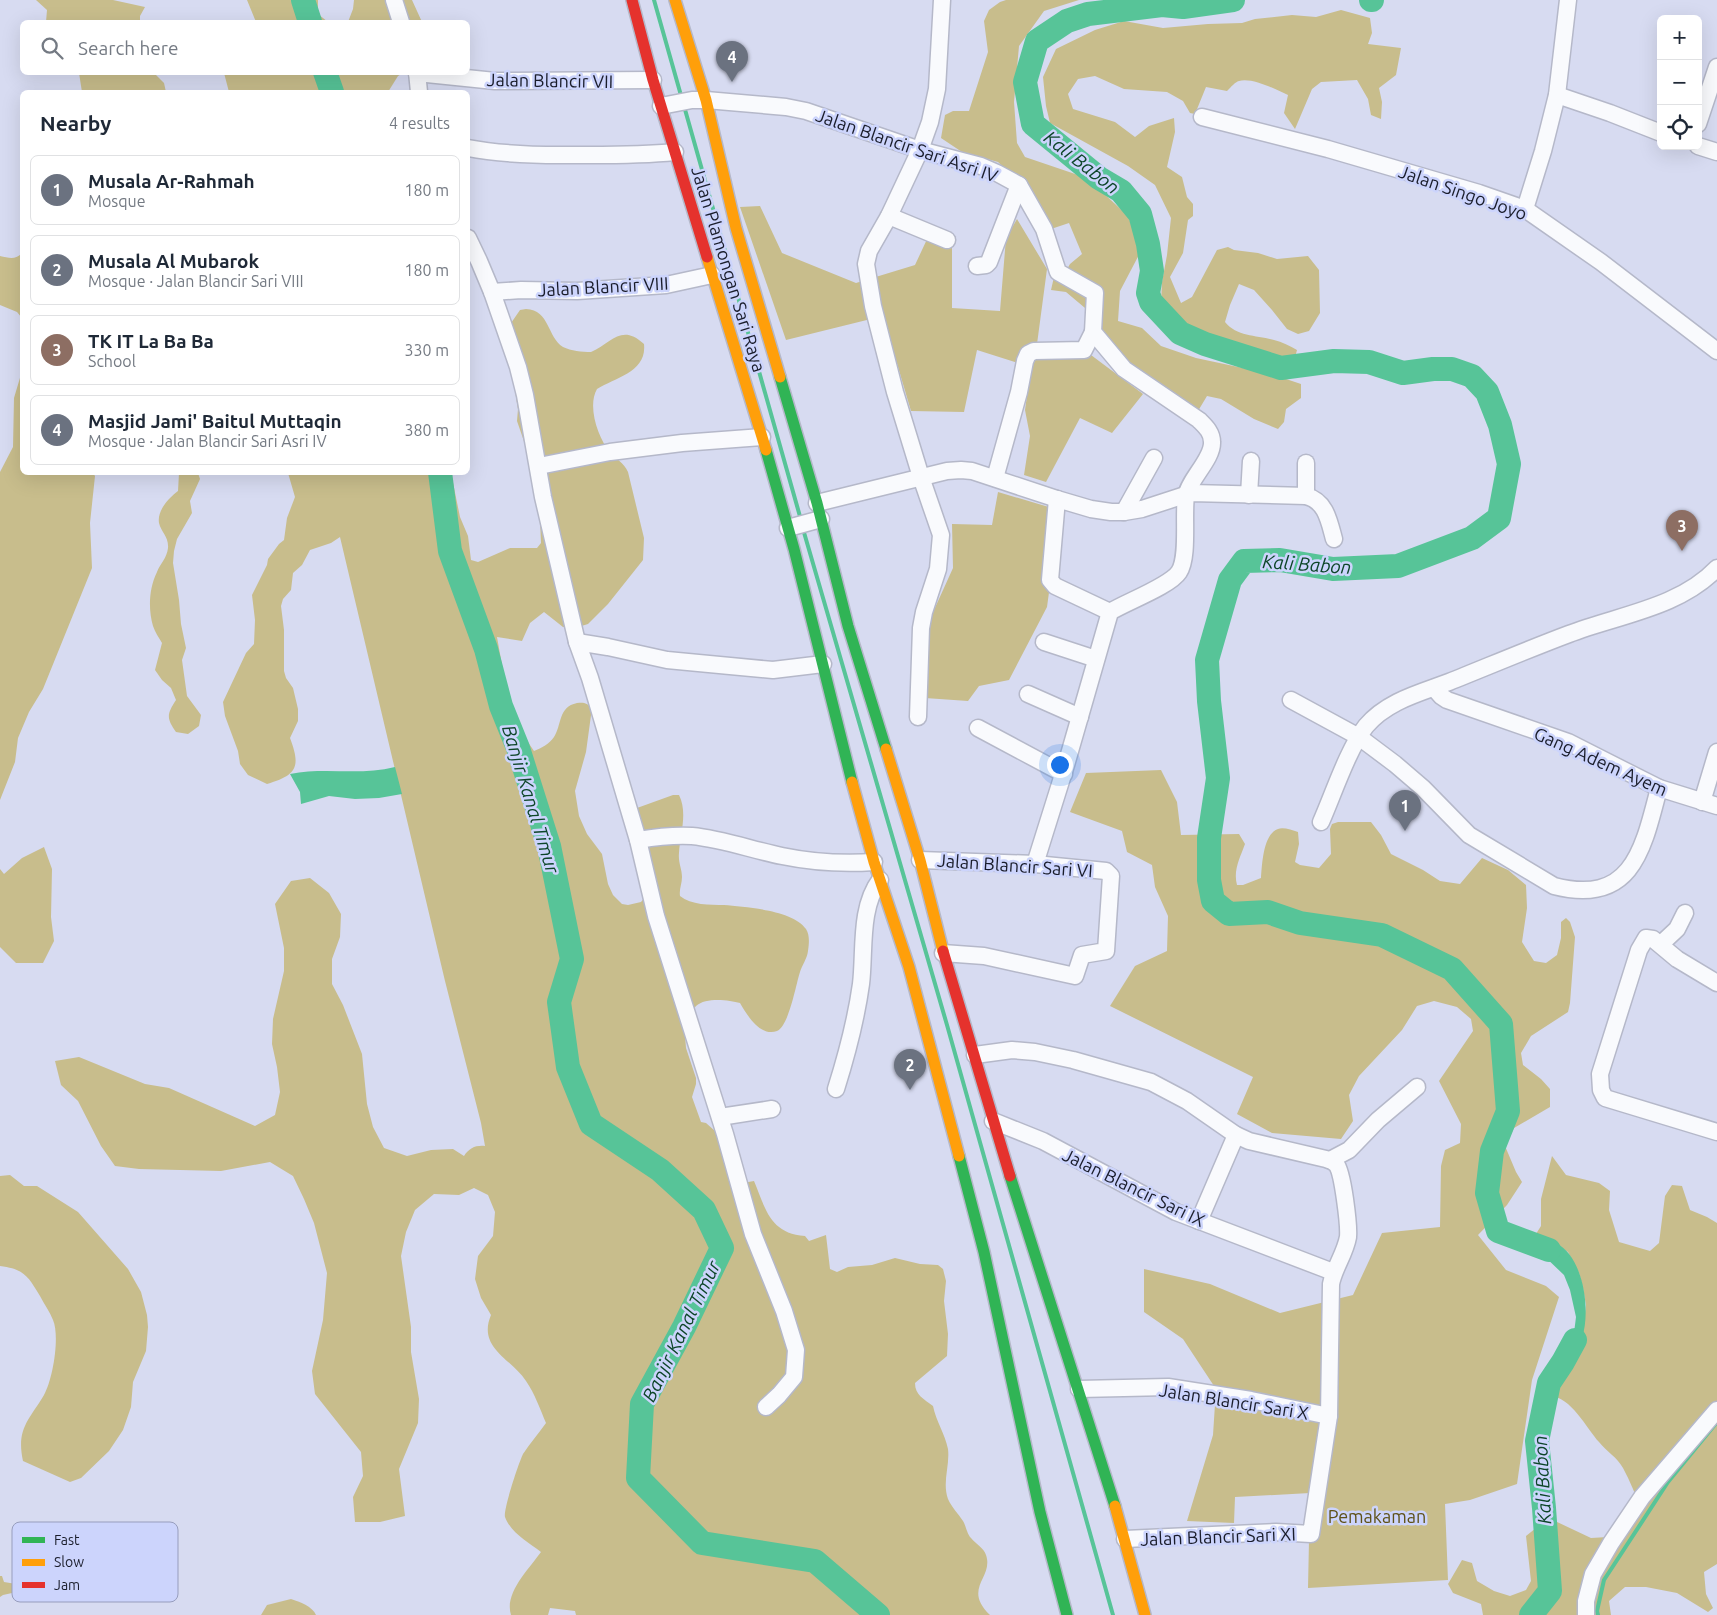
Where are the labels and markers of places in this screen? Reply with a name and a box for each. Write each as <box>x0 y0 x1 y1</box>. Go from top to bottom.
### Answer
pin: 4 <box>716 41 748 82</box>
pin: 3 <box>1666 510 1698 551</box>
pin: 1 <box>1389 790 1421 831</box>
pin: 2 <box>894 1049 926 1090</box>

